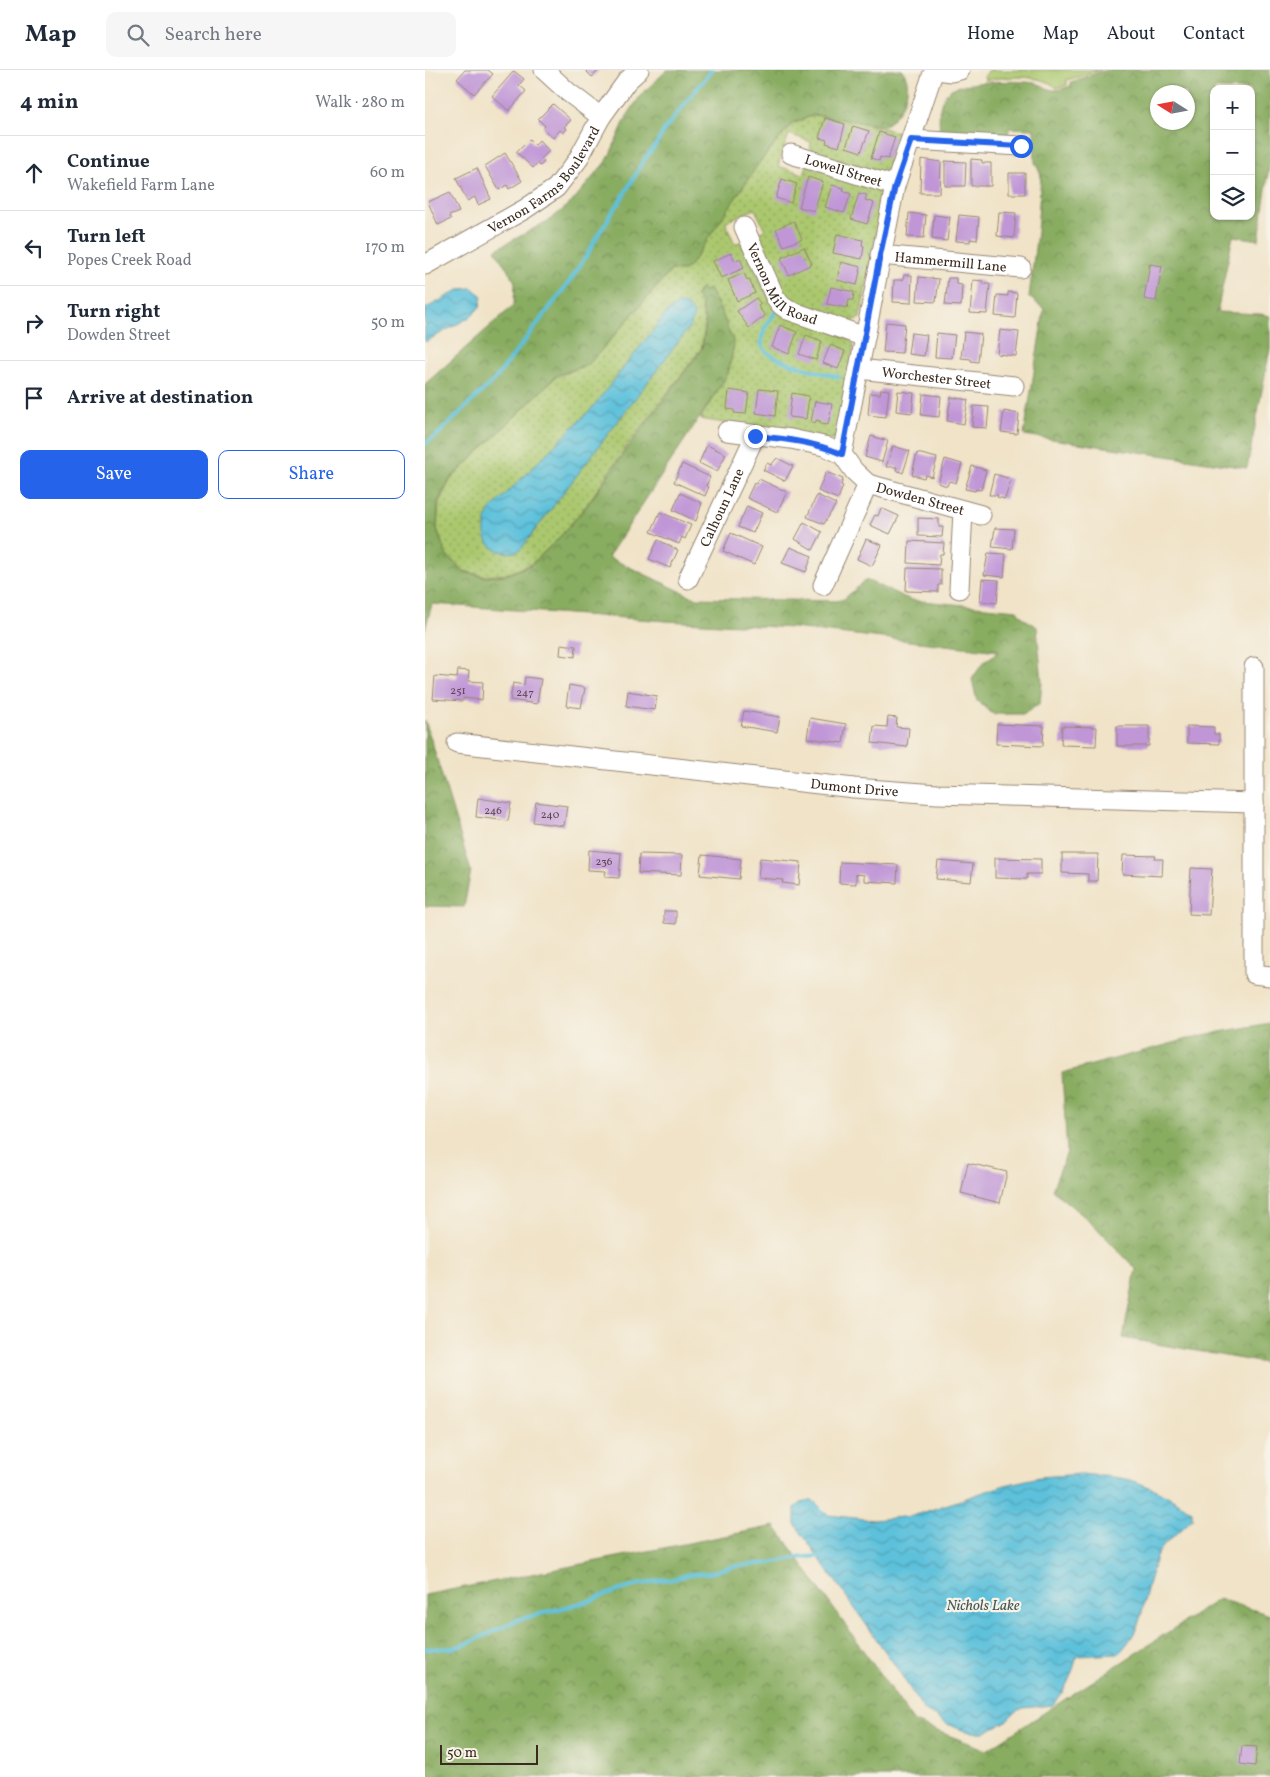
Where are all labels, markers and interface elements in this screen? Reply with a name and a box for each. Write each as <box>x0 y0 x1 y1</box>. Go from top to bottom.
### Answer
search box <box>106 12 456 57</box>
text: Map <box>25 18 76 52</box>
icon: search <box>124 21 152 49</box>
text: Search here <box>164 22 262 48</box>
text: Home <box>967 22 1015 47</box>
text: Map <box>1043 22 1079 47</box>
text: About <box>1107 22 1155 47</box>
text: Contact <box>1183 22 1245 47</box>
north arrow <box>1150 85 1195 130</box>
map controls <box>1210 85 1255 220</box>
button: + <box>1210 85 1255 130</box>
text: 4 min <box>20 88 79 117</box>
text: Walk · 280 m <box>315 92 405 114</box>
street label: Vernon Farms Boulevard <box>485 123 605 239</box>
button: − <box>1210 130 1255 175</box>
route start <box>1010 135 1033 158</box>
text: Continue <box>67 149 150 175</box>
street label: Lowell Street <box>802 151 884 193</box>
icon: ahead <box>20 159 48 187</box>
text: 60 m <box>370 162 405 184</box>
text: Wakefield Farm Lane <box>67 175 215 197</box>
button: layers <box>1210 175 1255 220</box>
text: Turn left <box>67 224 146 250</box>
icon: left <box>20 234 48 262</box>
text: 170 m <box>365 237 405 259</box>
street label: Vernon Mill Road <box>741 240 820 331</box>
street label: Hammermill Lane <box>894 248 1008 278</box>
text: Popes Creek Road <box>67 250 192 272</box>
text: Turn right <box>67 299 160 325</box>
icon: right <box>20 309 48 337</box>
text: 50 m <box>371 312 405 334</box>
text: Dowden Street <box>67 325 171 347</box>
street label: Worchester Street <box>881 364 992 394</box>
icon: arrive <box>20 384 48 412</box>
text: Arrive at destination <box>67 385 253 411</box>
route end <box>744 425 767 448</box>
button: Save <box>20 450 208 499</box>
button: Share <box>218 450 405 499</box>
street label: Calhoun Lane <box>696 465 750 551</box>
street label: Dowden Street <box>874 479 966 521</box>
house number: 251 <box>450 684 466 699</box>
house number: 247 <box>516 686 534 701</box>
street label: Dumont Drive <box>809 775 899 802</box>
house number: 246 <box>484 804 502 819</box>
house number: 240 <box>541 808 560 823</box>
house number: 236 <box>596 855 613 870</box>
water label: Nichols Lake <box>946 1596 1020 1617</box>
scale bar <box>440 1742 537 1765</box>
text: 50 m <box>447 1744 477 1763</box>

